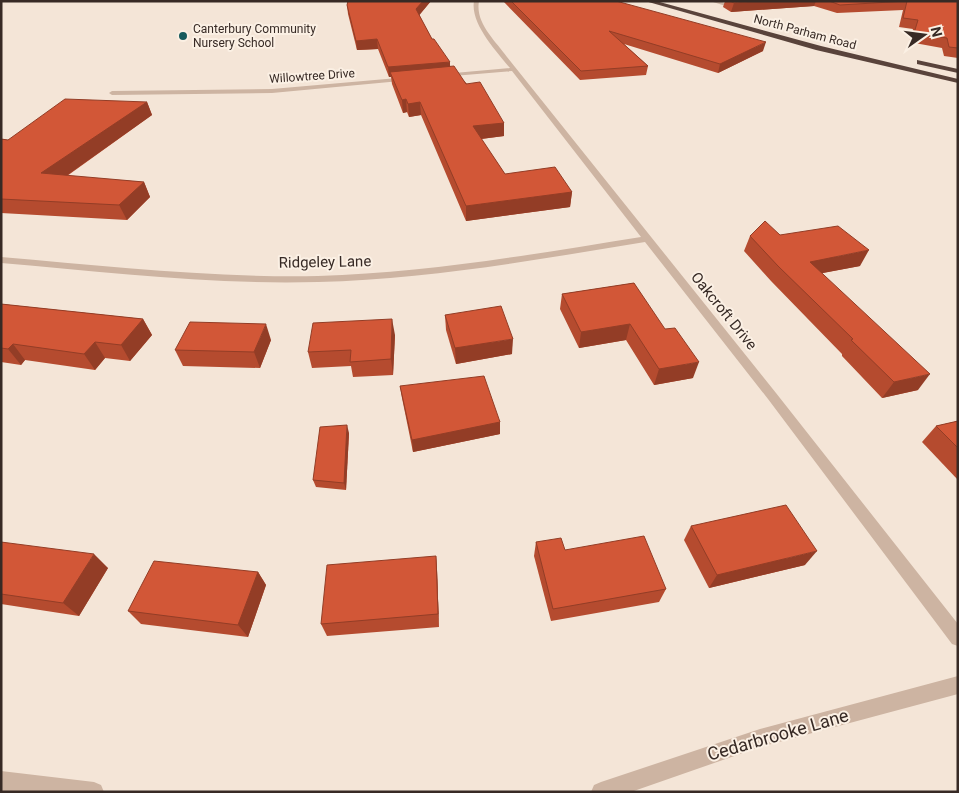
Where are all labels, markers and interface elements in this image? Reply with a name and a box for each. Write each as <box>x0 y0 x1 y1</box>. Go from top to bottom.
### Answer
north arrow <box>899 10 949 60</box>
street label: North Parham Road <box>752 12 858 52</box>
place label: Canterbury Community Nursery School <box>193 22 316 50</box>
text: N <box>928 25 946 39</box>
marker: Canterbury Community Nursery School <box>177 30 189 42</box>
street label: Willowtree Drive <box>269 66 355 86</box>
street label: Ridgeley Lane <box>279 252 371 272</box>
street label: Oakcroft Drive <box>687 268 761 354</box>
street label: Cedarbrooke Lane <box>705 704 851 765</box>

